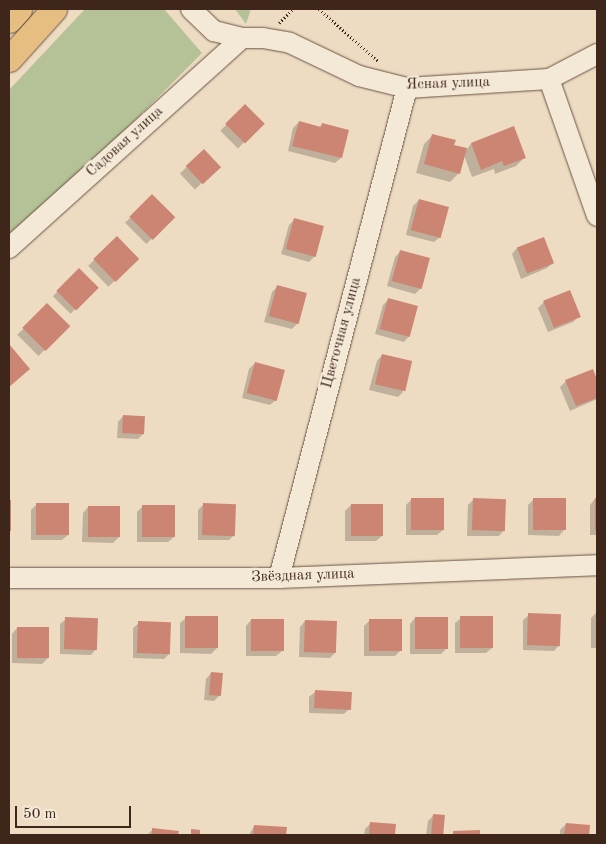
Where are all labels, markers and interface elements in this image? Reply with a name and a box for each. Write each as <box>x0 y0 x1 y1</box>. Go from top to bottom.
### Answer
street label: Ясная улица <box>406 74 490 94</box>
street label: Садовая улица <box>83 103 167 181</box>
street label: Цветочная улица <box>319 276 365 390</box>
street label: Звёздная улица <box>251 565 355 587</box>
scale bar <box>18 796 134 828</box>
text: 50 m <box>23 807 57 822</box>

